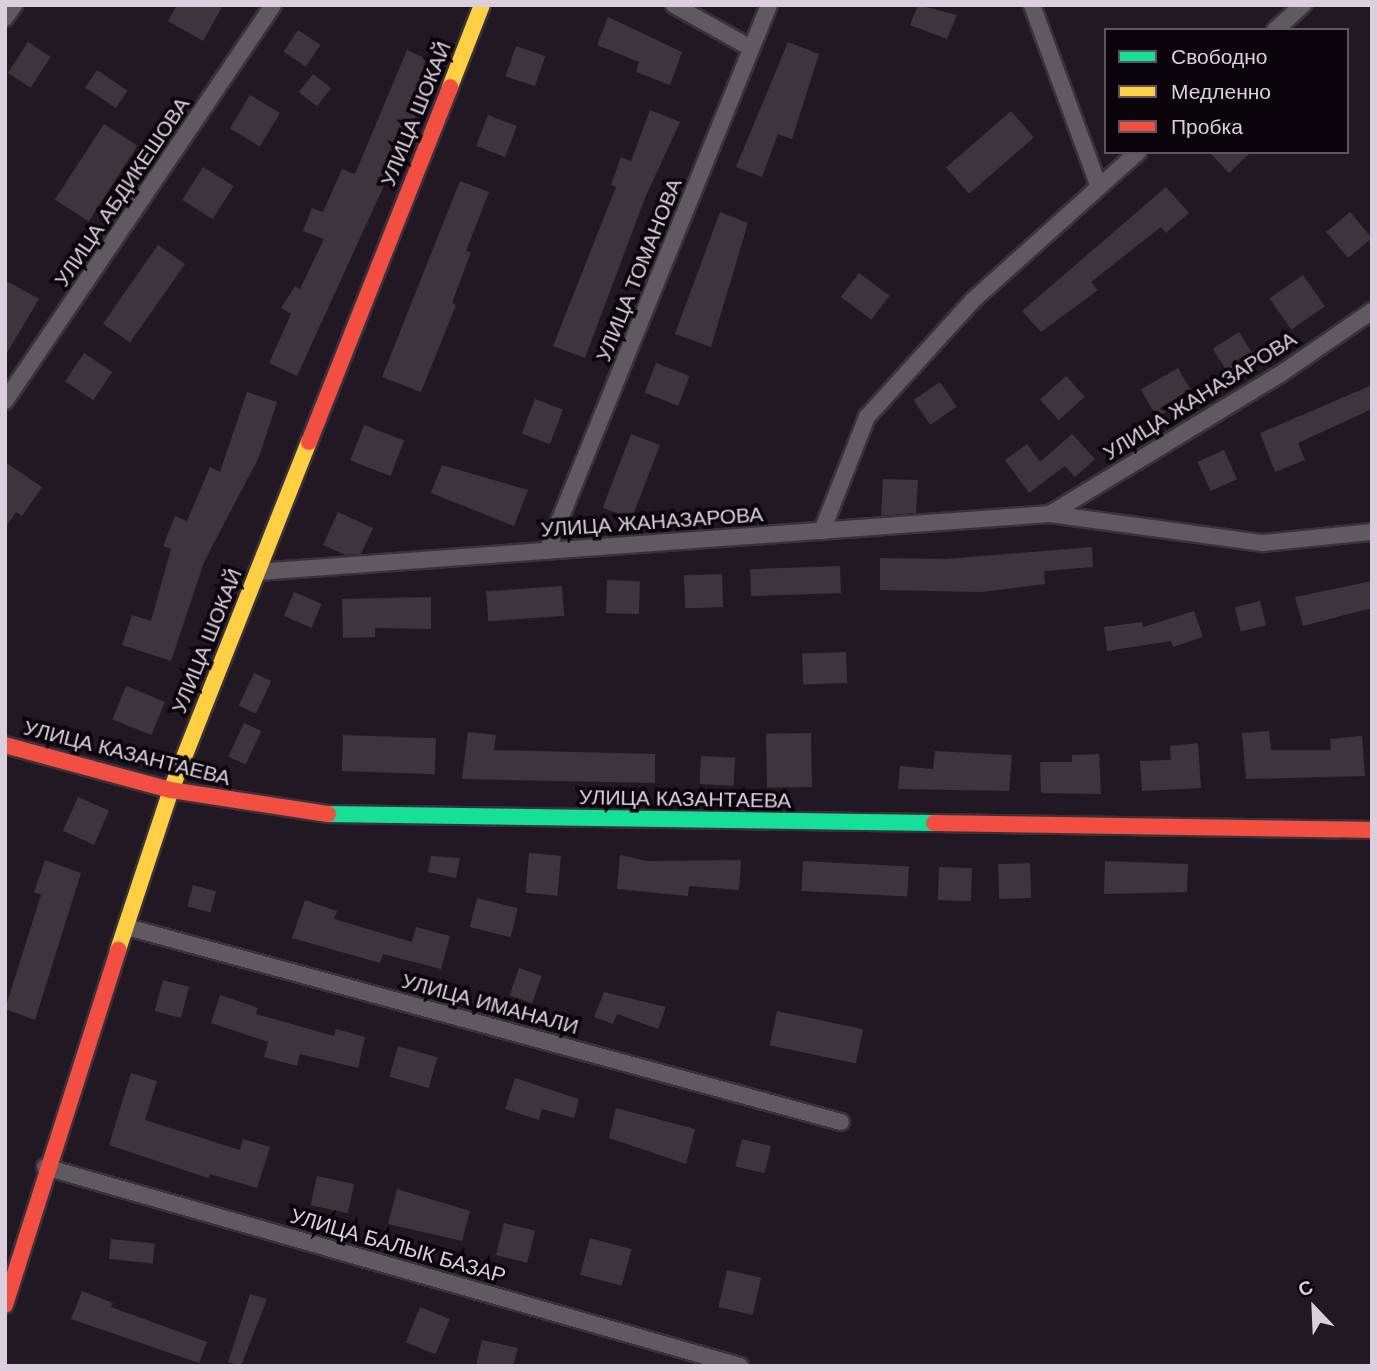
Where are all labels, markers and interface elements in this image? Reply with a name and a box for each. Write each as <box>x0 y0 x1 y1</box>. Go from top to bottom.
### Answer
legend <box>1104 28 1349 154</box>
street label: УЛИЦА ШОКАЙ <box>376 38 456 190</box>
text: Свободно <box>1171 45 1268 68</box>
text: Медленно <box>1171 80 1271 103</box>
street label: УЛИЦА АБДИКЕШОВА <box>49 92 195 292</box>
text: Пробка <box>1171 115 1243 138</box>
street label: УЛИЦА ТОМАНОВА <box>591 175 687 365</box>
street label: УЛИЦА ЖАНАЗАРОВА <box>1099 326 1301 466</box>
street label: УЛИЦА ЖАНАЗАРОВА <box>540 502 764 542</box>
street label: УЛИЦА ШОКАЙ <box>167 565 247 717</box>
street label: УЛИЦА КАЗАНТАЕВА <box>21 715 233 791</box>
street label: УЛИЦА КАЗАНТАЕВА <box>579 785 791 813</box>
street label: УЛИЦА ИМАНАЛИ <box>399 968 581 1040</box>
street label: УЛИЦА БАЛЫК БАЗАР <box>287 1203 509 1289</box>
north arrow <box>1279 1273 1349 1343</box>
text: С <box>1295 1276 1316 1301</box>

